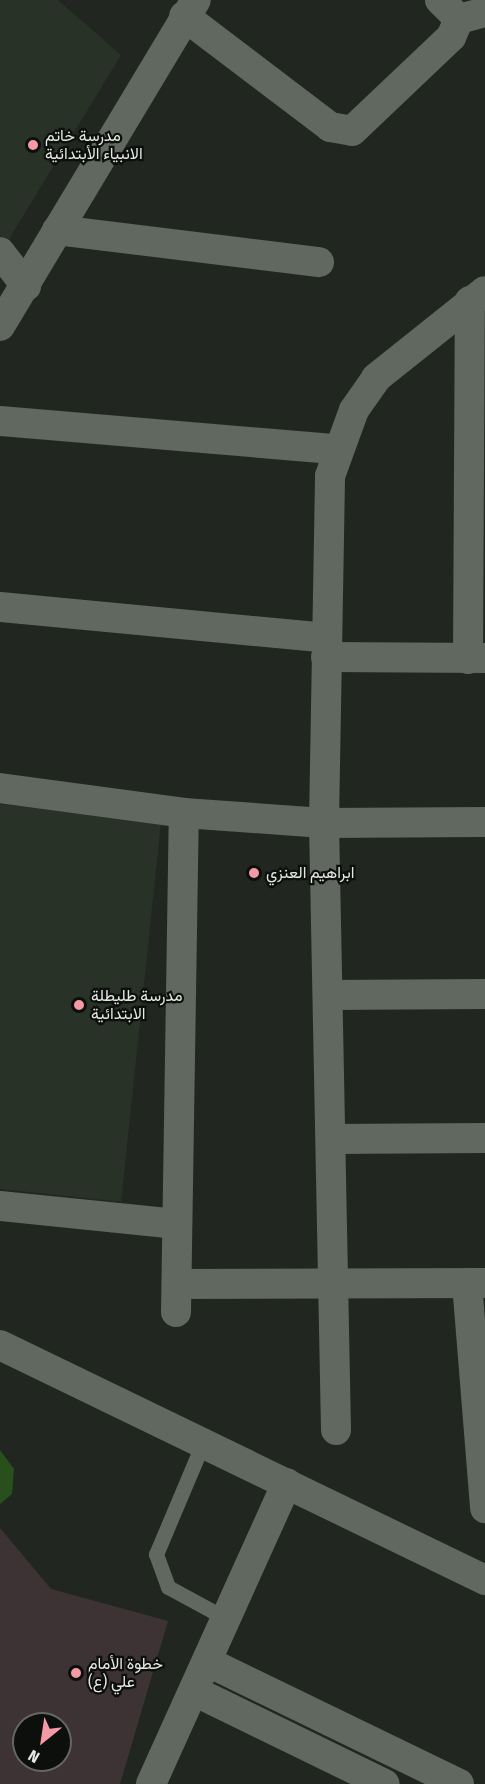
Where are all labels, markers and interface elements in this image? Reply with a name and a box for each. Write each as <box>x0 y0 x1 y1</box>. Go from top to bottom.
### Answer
place label: مدرسة خاتم الانبياء الأبتدائية <box>45 126 143 164</box>
marker: مدرسة خاتم الانبياء الأبتدائية <box>26 138 40 152</box>
place label: ابراهيم العنزي <box>266 863 354 883</box>
marker: ابراهيم العنزي <box>247 866 261 880</box>
place label: مدرسة طليطلة الابتدائية <box>91 986 182 1024</box>
marker: مدرسة طليطلة الابتدائية <box>72 998 86 1012</box>
place label: خطوة الأمام علي (ع) <box>88 1654 163 1692</box>
marker: خطوة الأمام علي (ع) <box>69 1666 83 1680</box>
north arrow <box>12 1712 72 1772</box>
text: N <box>25 1746 43 1767</box>

